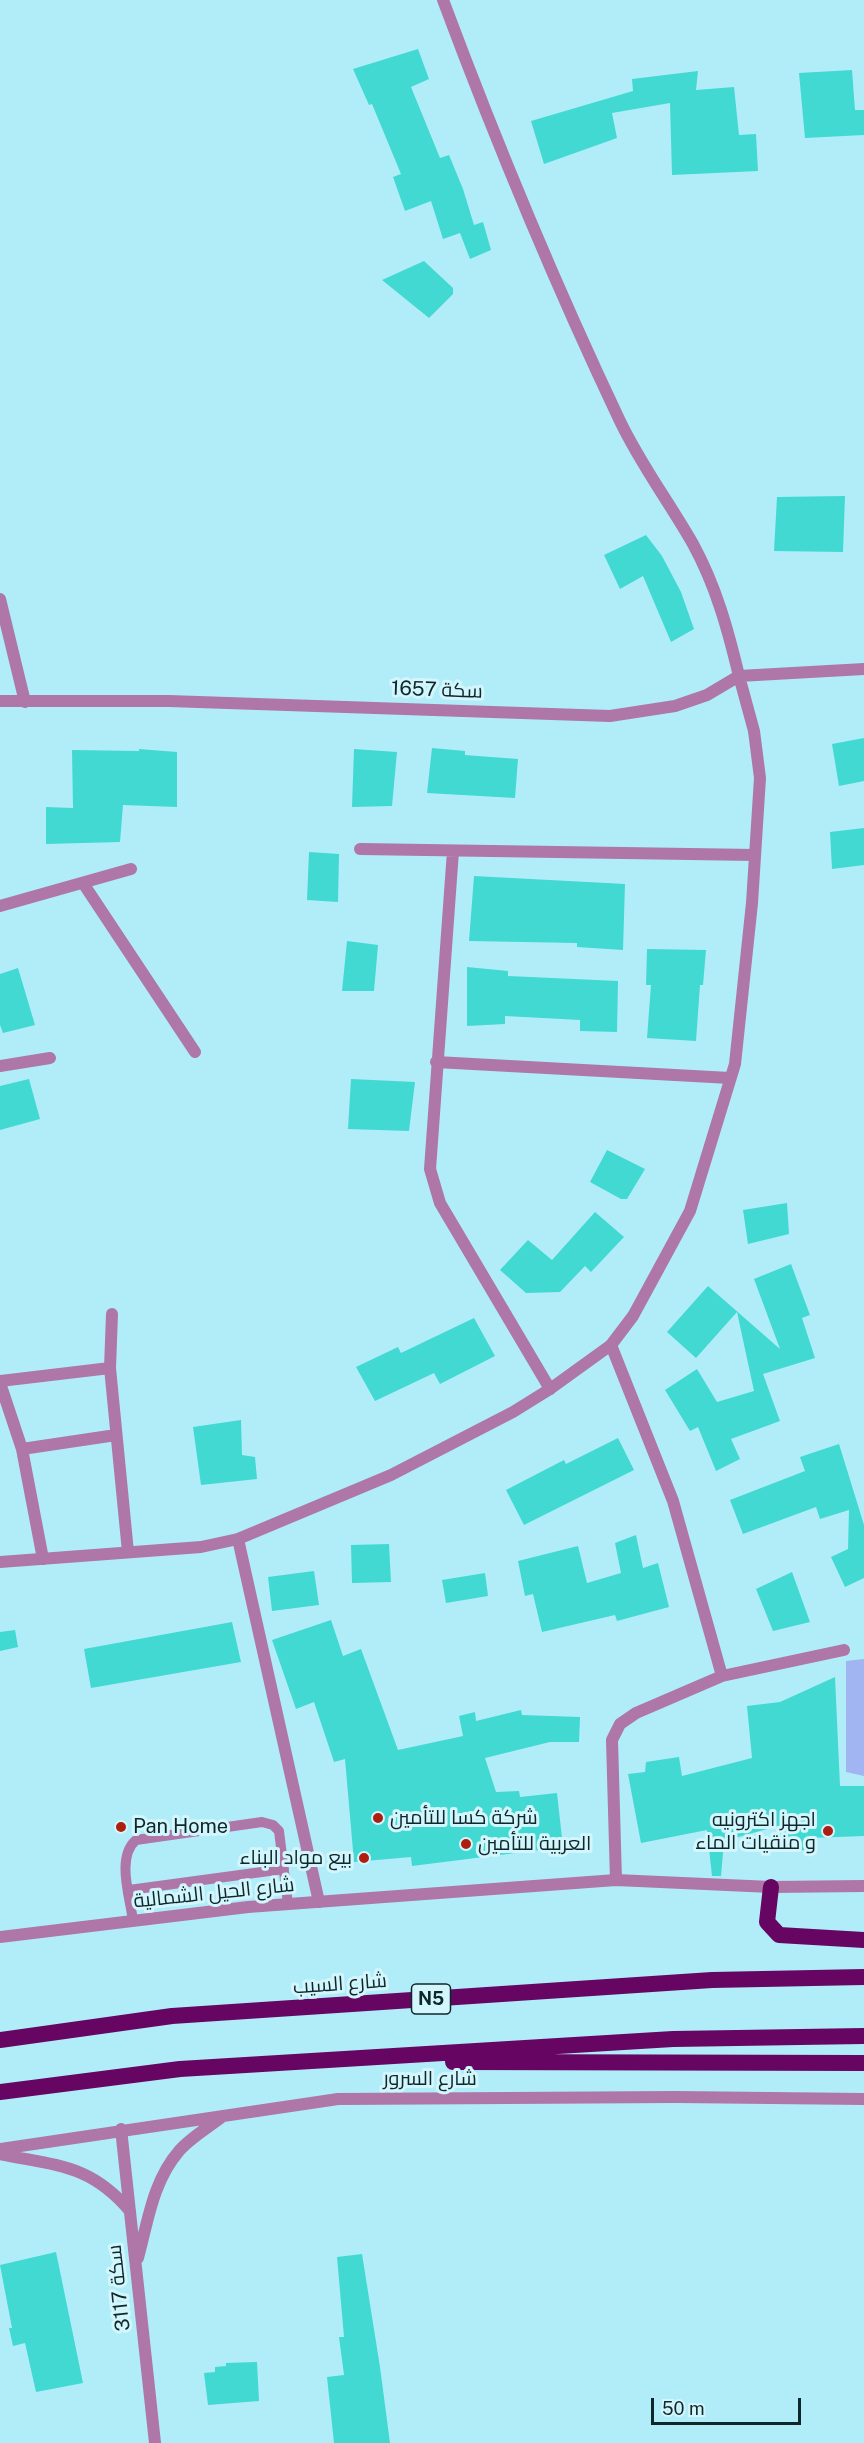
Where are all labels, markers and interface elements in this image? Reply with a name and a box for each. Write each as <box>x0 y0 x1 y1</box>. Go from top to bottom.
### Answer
street label: سكة 1657 <box>391 676 483 704</box>
place label: شركة كسا للتأمين <box>390 1806 538 1830</box>
place label: اجهز اكترونيه و منقيات الماء <box>695 1808 816 1855</box>
marker: شركة كسا للتأمين <box>371 1811 385 1825</box>
place label: Pan Home <box>133 1815 228 1839</box>
marker: Pan Home <box>114 1820 128 1834</box>
marker: اجهز اكترونيه و منقيات الماء <box>821 1824 835 1838</box>
place label: العربية للتأمين <box>478 1832 591 1856</box>
marker: العربية للتأمين <box>459 1837 473 1851</box>
place label: بيع مواد البناء <box>240 1846 352 1870</box>
marker: بيع مواد البناء <box>357 1851 371 1865</box>
street label: شارع الحيل الشمالية <box>132 1873 296 1913</box>
street label: شارع السيب <box>292 1969 388 1999</box>
road number: N5 <box>412 1984 450 2014</box>
street label: شارع السرور <box>383 2067 477 2091</box>
street label: سكة 3117 <box>103 2243 135 2333</box>
scale bar <box>654 2386 804 2424</box>
text: 50 m <box>662 2398 705 2419</box>

